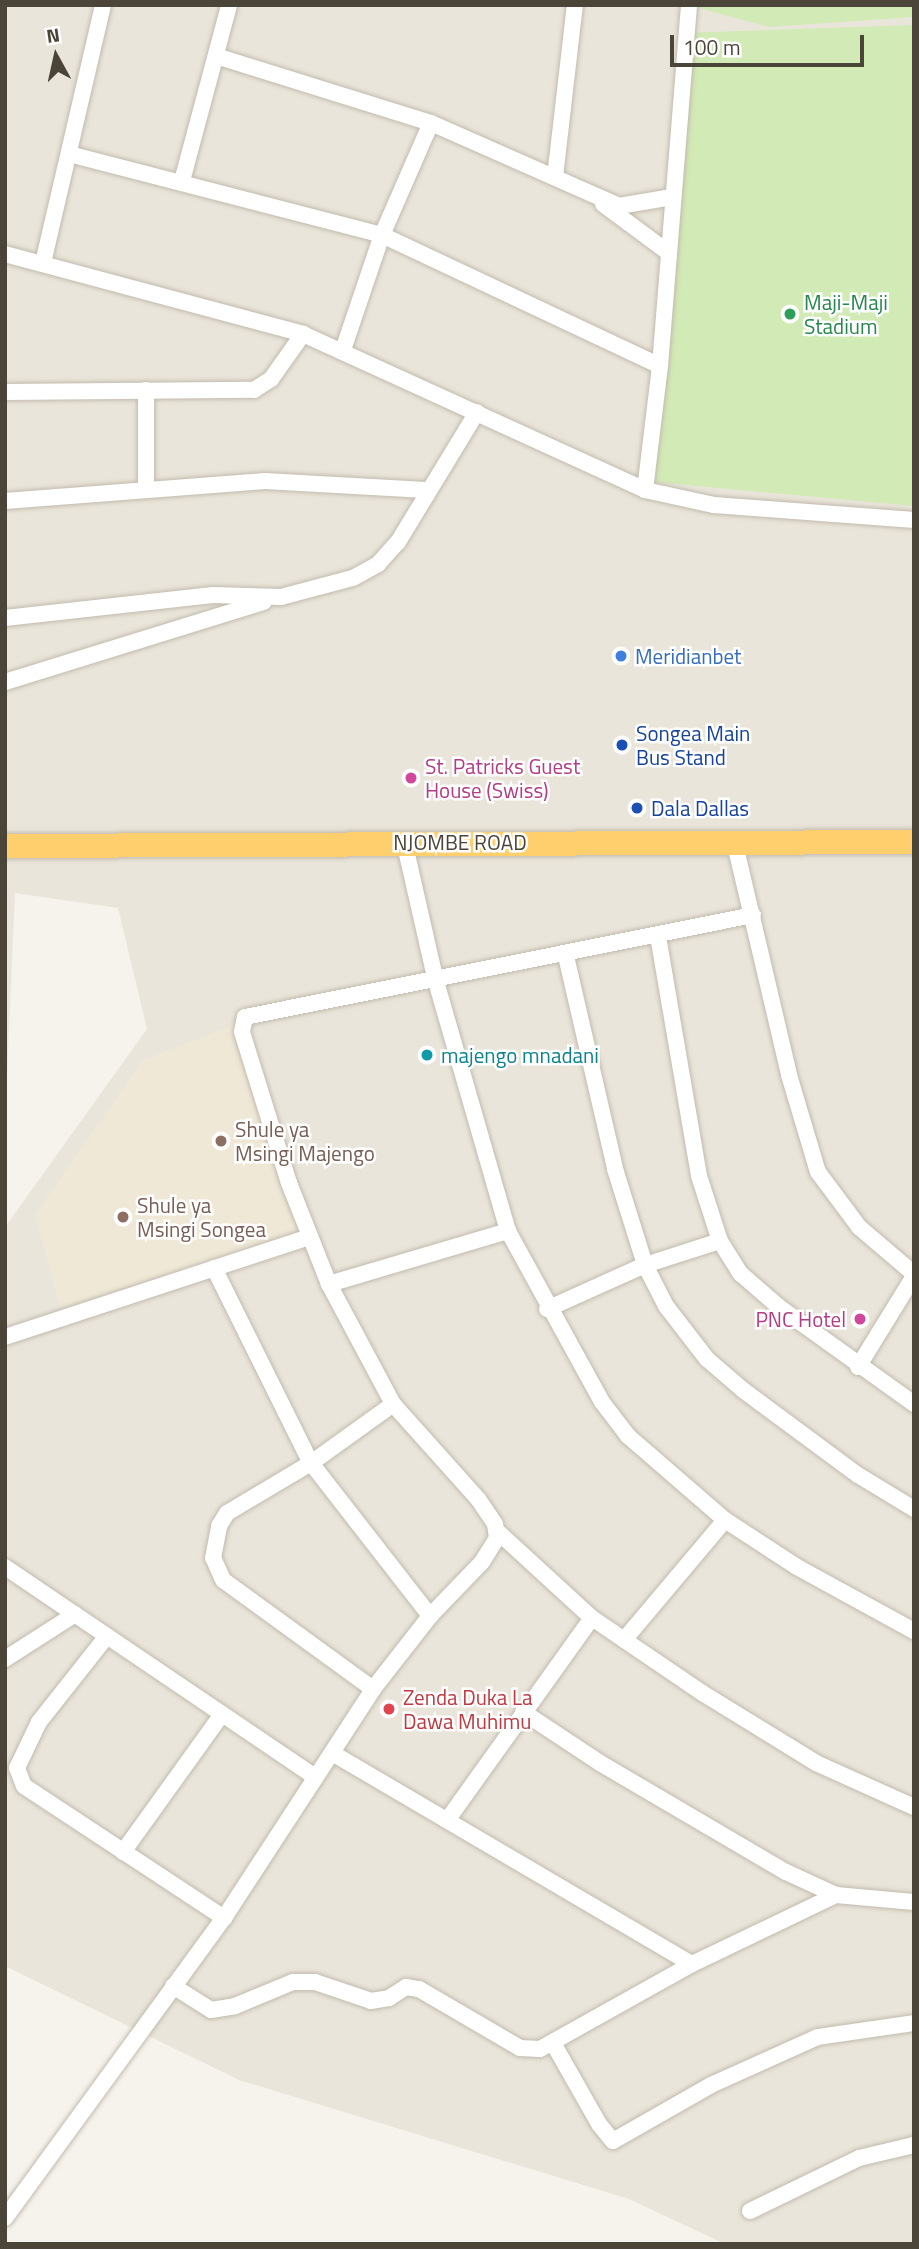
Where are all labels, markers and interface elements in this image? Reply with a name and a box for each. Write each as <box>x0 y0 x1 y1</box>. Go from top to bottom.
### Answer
text: N <box>44 19 62 50</box>
north arrow <box>21 21 91 91</box>
scale bar <box>674 21 868 65</box>
text: 100 m <box>683 31 740 63</box>
place label: Maji-Maji Stadium <box>804 289 888 339</box>
marker: Maji-Maji Stadium <box>782 306 798 322</box>
place label: Meridianbet <box>635 643 741 669</box>
marker: Meridianbet <box>613 648 629 664</box>
place label: Songea Main Bus Stand <box>636 720 750 770</box>
marker: Songea Main Bus Stand <box>614 737 630 753</box>
place label: St. Patricks Guest House (Swiss) <box>425 753 580 803</box>
marker: St. Patricks Guest House (Swiss) <box>403 770 419 786</box>
place label: Dala Dallas <box>651 795 749 821</box>
marker: Dala Dallas <box>629 800 645 816</box>
street label: NJOMBE ROAD <box>393 829 527 855</box>
place label: majengo mnadani <box>441 1042 599 1068</box>
marker: majengo mnadani <box>419 1047 435 1063</box>
place label: Shule ya Msingi Majengo <box>235 1116 375 1166</box>
marker: Shule ya Msingi Majengo <box>213 1133 229 1149</box>
place label: Shule ya Msingi Songea <box>137 1192 266 1242</box>
marker: Shule ya Msingi Songea <box>115 1209 131 1225</box>
place label: PNC Hotel <box>755 1306 846 1332</box>
marker: PNC Hotel <box>852 1311 868 1327</box>
place label: Zenda Duka La Dawa Muhimu <box>403 1684 533 1734</box>
marker: Zenda Duka La Dawa Muhimu <box>381 1701 397 1717</box>

